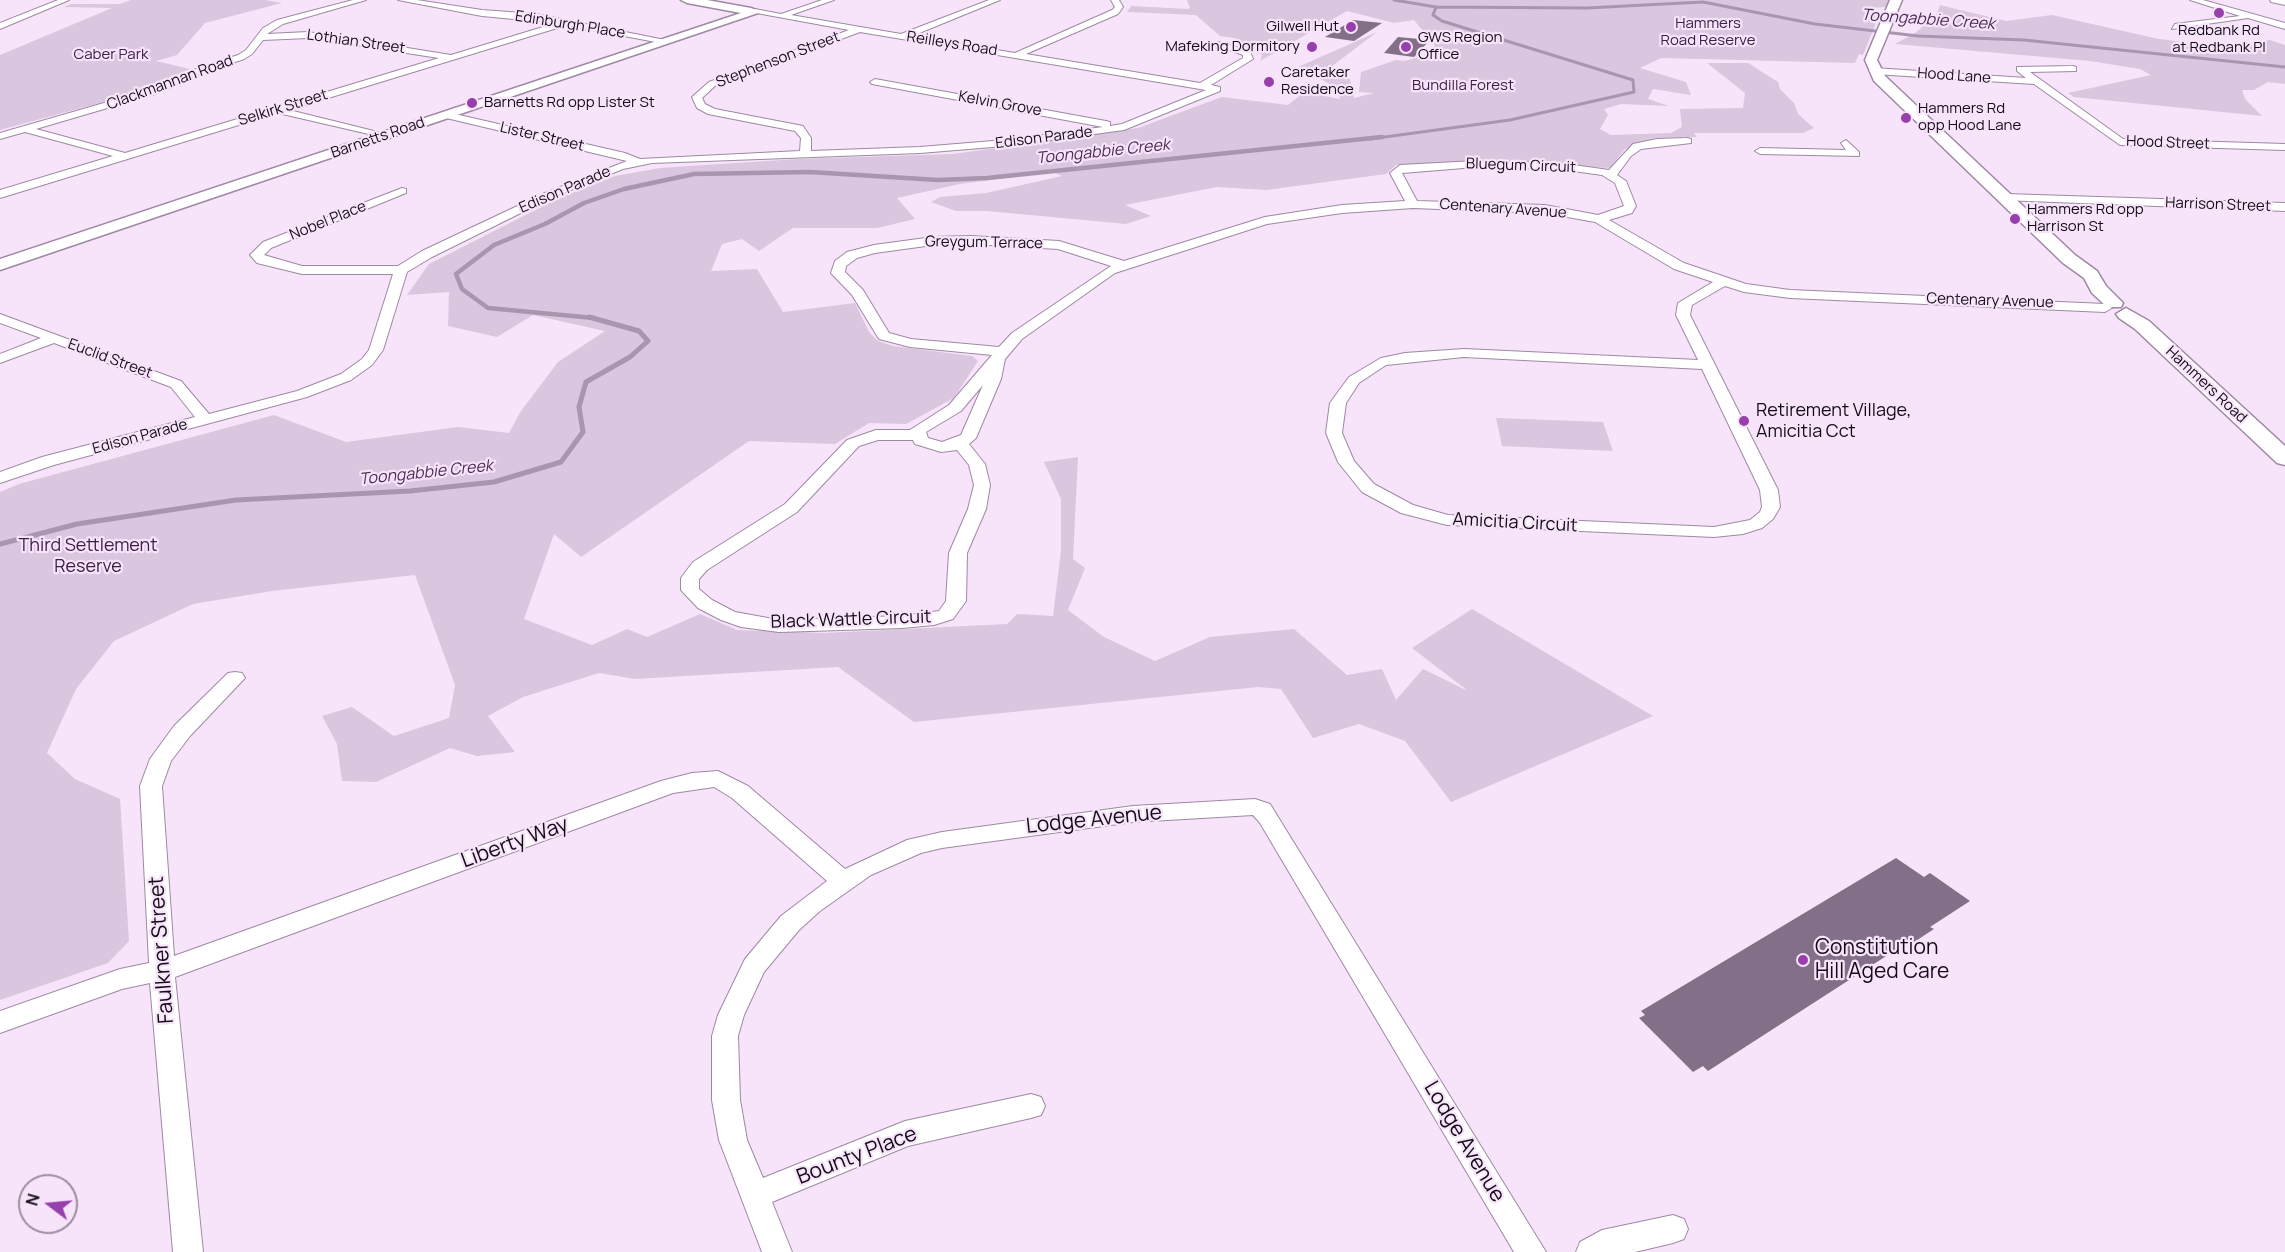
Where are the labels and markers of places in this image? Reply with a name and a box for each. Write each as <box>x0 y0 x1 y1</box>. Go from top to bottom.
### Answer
marker: Redbank Rd at Redbank Pl <box>2212 6 2226 20</box>
place label: Gilwell Hut <box>1266 18 1339 36</box>
marker: Gilwell Hut <box>1344 20 1358 34</box>
place label: Redbank Rd at Redbank Pl <box>2172 22 2266 57</box>
place label: GWS Region Office <box>1418 29 1502 64</box>
place label: Mafeking Dormitory <box>1165 38 1300 56</box>
marker: Mafeking Dormitory <box>1305 40 1319 54</box>
marker: GWS Region Office <box>1399 40 1413 54</box>
place label: Caretaker Residence <box>1281 64 1354 99</box>
marker: Caretaker Residence <box>1262 75 1276 89</box>
place label: Barnetts Rd opp Lister St <box>484 94 655 112</box>
marker: Barnetts Rd opp Lister St <box>465 96 479 110</box>
place label: Hammers Rd opp Hood Lane <box>1918 100 2021 135</box>
marker: Hammers Rd opp Hood Lane <box>1899 111 1913 125</box>
place label: Hammers Rd opp Harrison St <box>2027 201 2144 236</box>
marker: Hammers Rd opp Harrison St <box>2008 212 2022 226</box>
place label: Retirement Village, Amicitia Cct <box>1756 400 1912 442</box>
marker: Retirement Village, Amicitia Cct <box>1737 414 1751 428</box>
place label: Constitution Hill Aged Care <box>1815 935 1949 985</box>
marker: Constitution Hill Aged Care <box>1796 953 1810 967</box>

